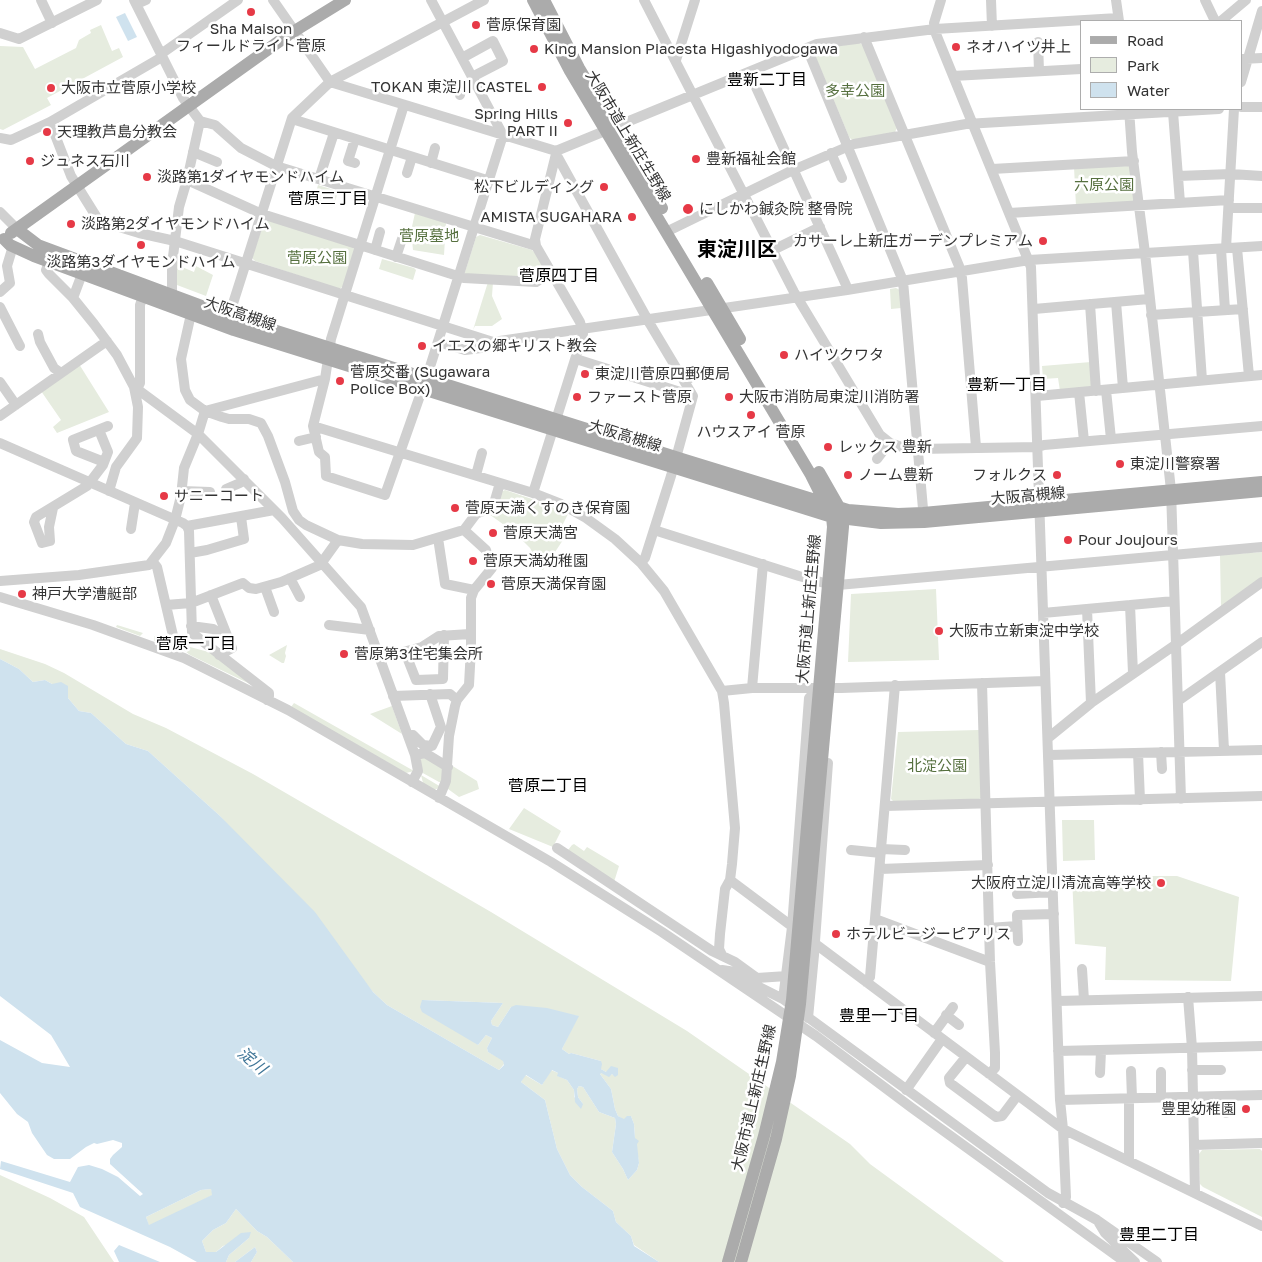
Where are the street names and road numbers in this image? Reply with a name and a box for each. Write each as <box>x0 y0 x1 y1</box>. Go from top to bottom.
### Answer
street label: 大阪市道上新庄生野線 <box>582 67 674 205</box>
street label: 大阪高槻線 <box>202 293 278 335</box>
street label: 大阪高槻線 <box>587 416 663 456</box>
street label: 大阪高槻線 <box>990 484 1066 508</box>
street label: 大阪市道上新庄生野線 <box>793 534 825 684</box>
street label: 大阪市道上新庄生野線 <box>728 1023 780 1173</box>

